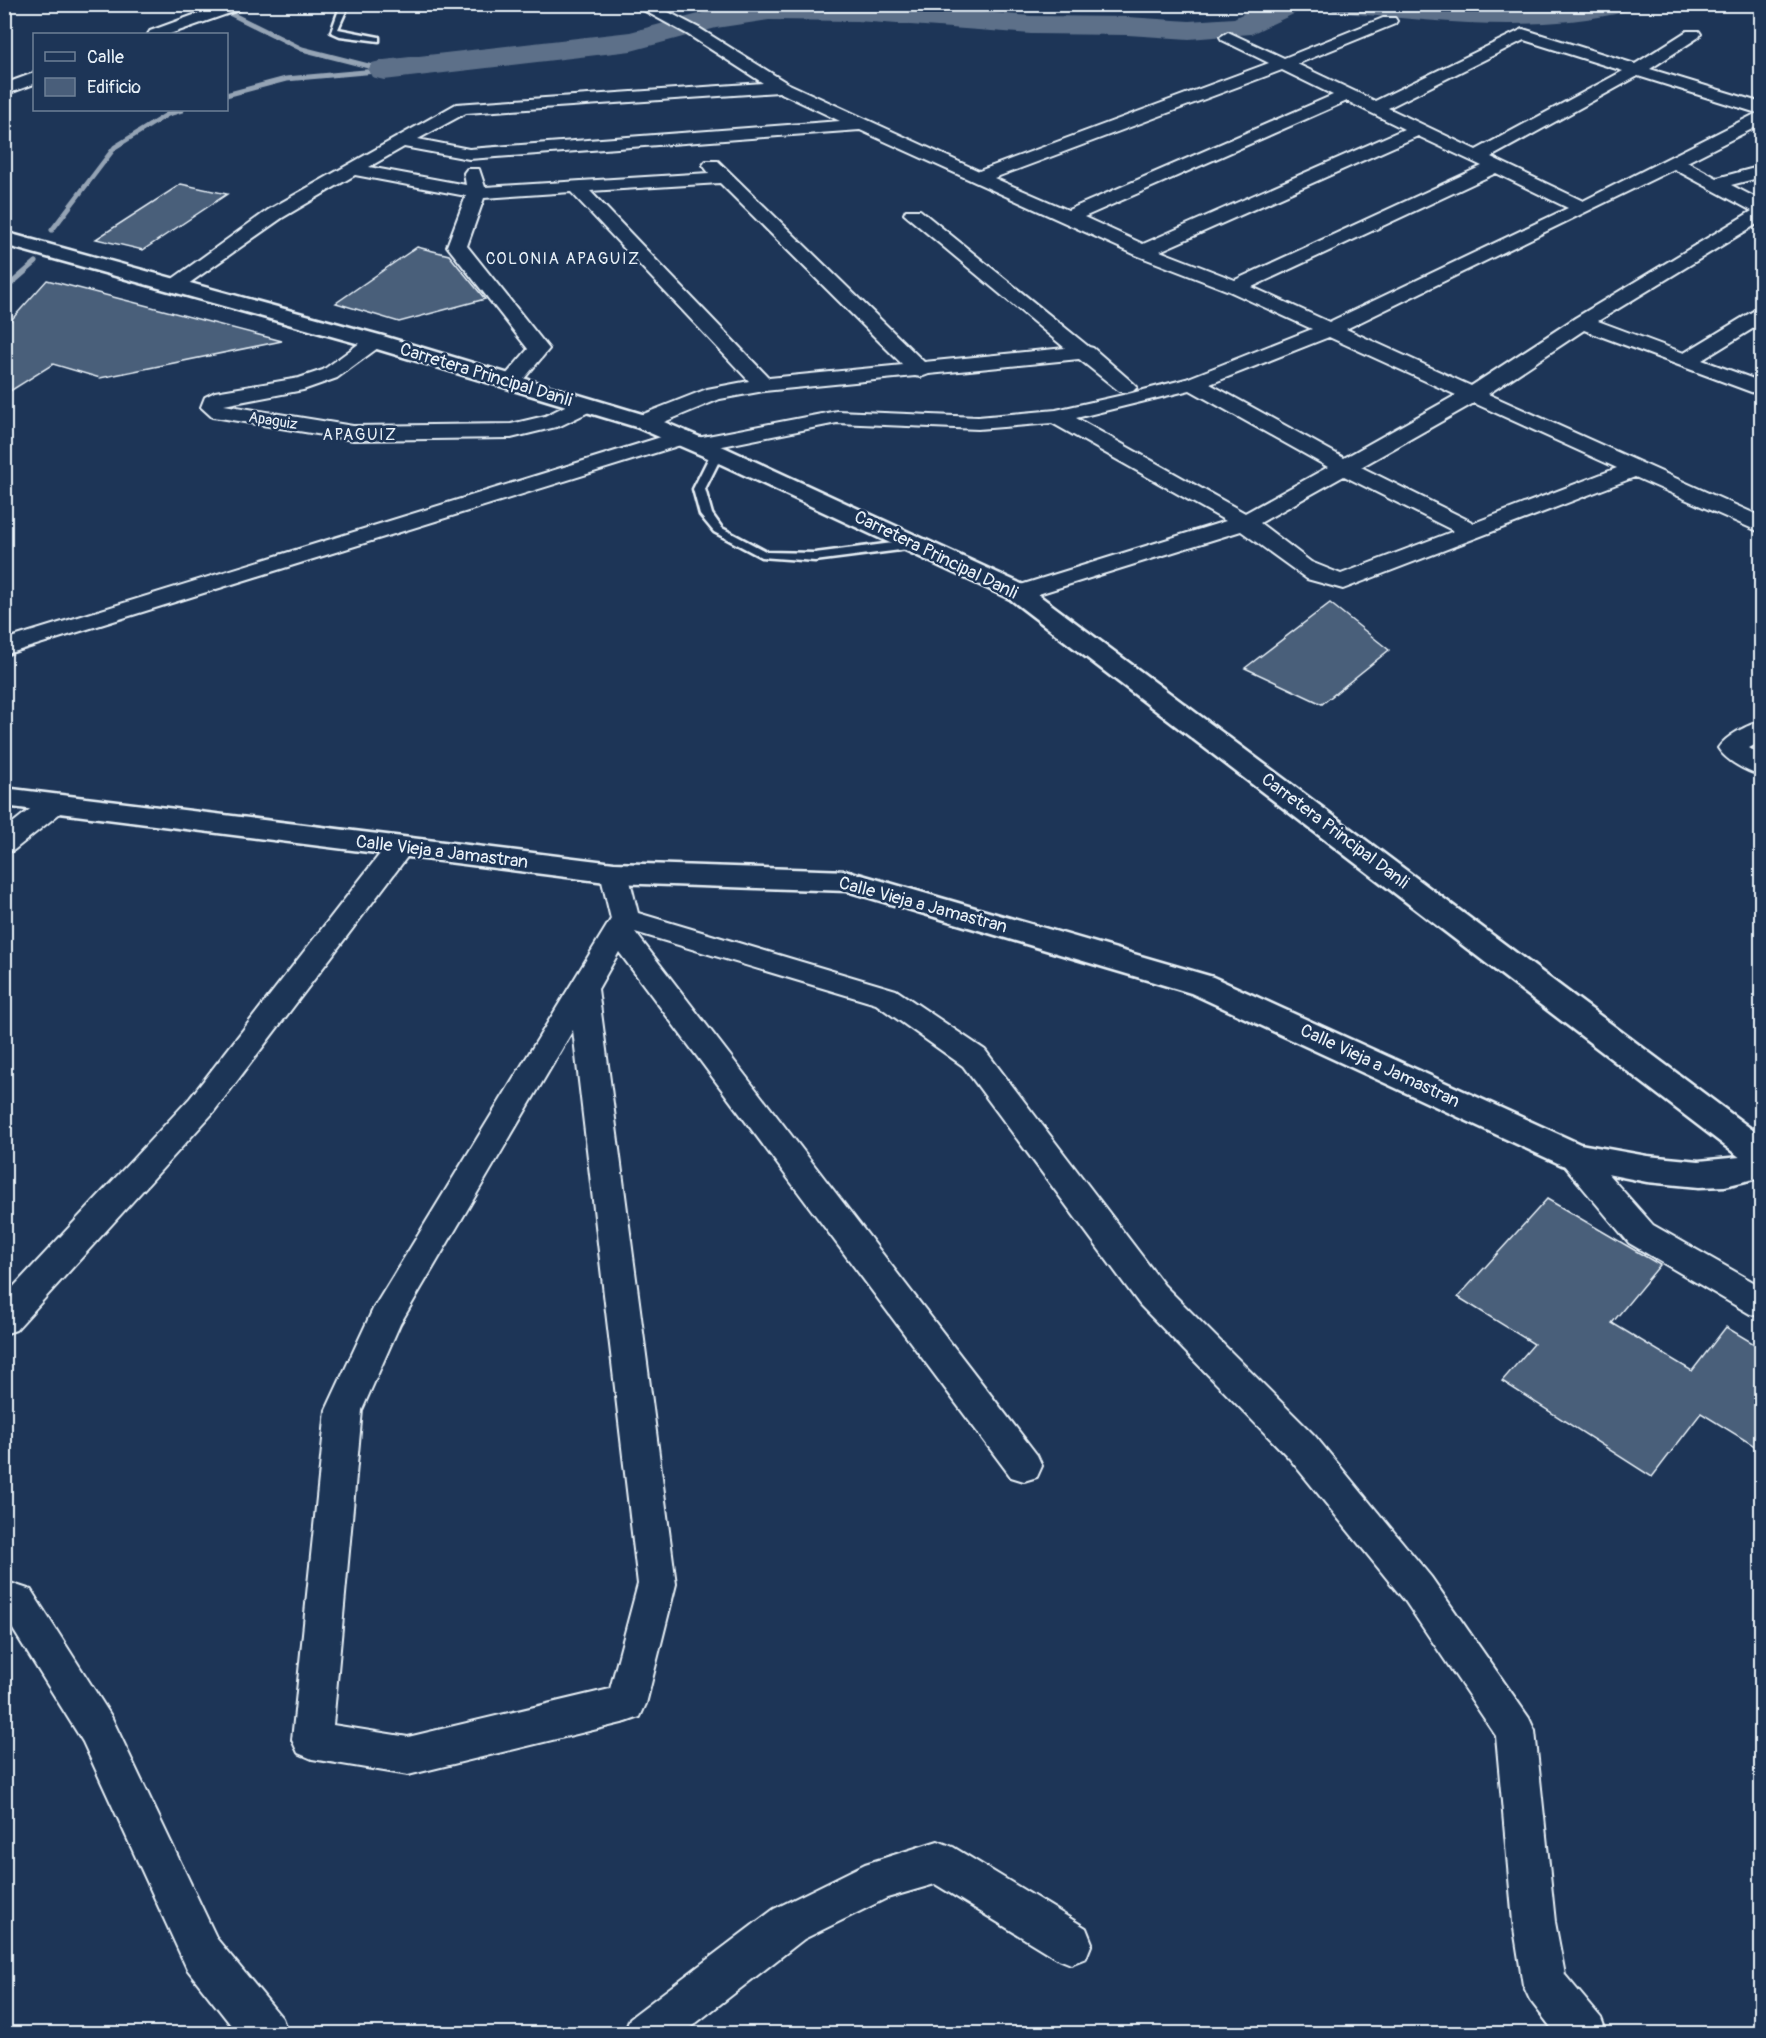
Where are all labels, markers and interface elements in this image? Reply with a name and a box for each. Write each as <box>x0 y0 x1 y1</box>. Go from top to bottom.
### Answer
legend <box>33 33 228 111</box>
text: Calle <box>87 46 124 69</box>
text: Edificio <box>87 76 141 99</box>
district label: COLONIA APAGUIZ <box>486 249 640 269</box>
street label: Carretera Principal Danli <box>397 338 575 412</box>
street label: Apaguiz <box>247 408 299 434</box>
district label: APAGUIZ <box>323 425 397 445</box>
street label: Carretera Principal Danli <box>850 505 1022 605</box>
street label: Carretera Principal Danli <box>1257 768 1413 894</box>
street label: Calle Vieja a Jamastran <box>355 830 529 874</box>
street label: Calle Vieja a Jamastran <box>836 871 1010 939</box>
street label: Calle Vieja a Jamastran <box>1297 1019 1463 1113</box>

